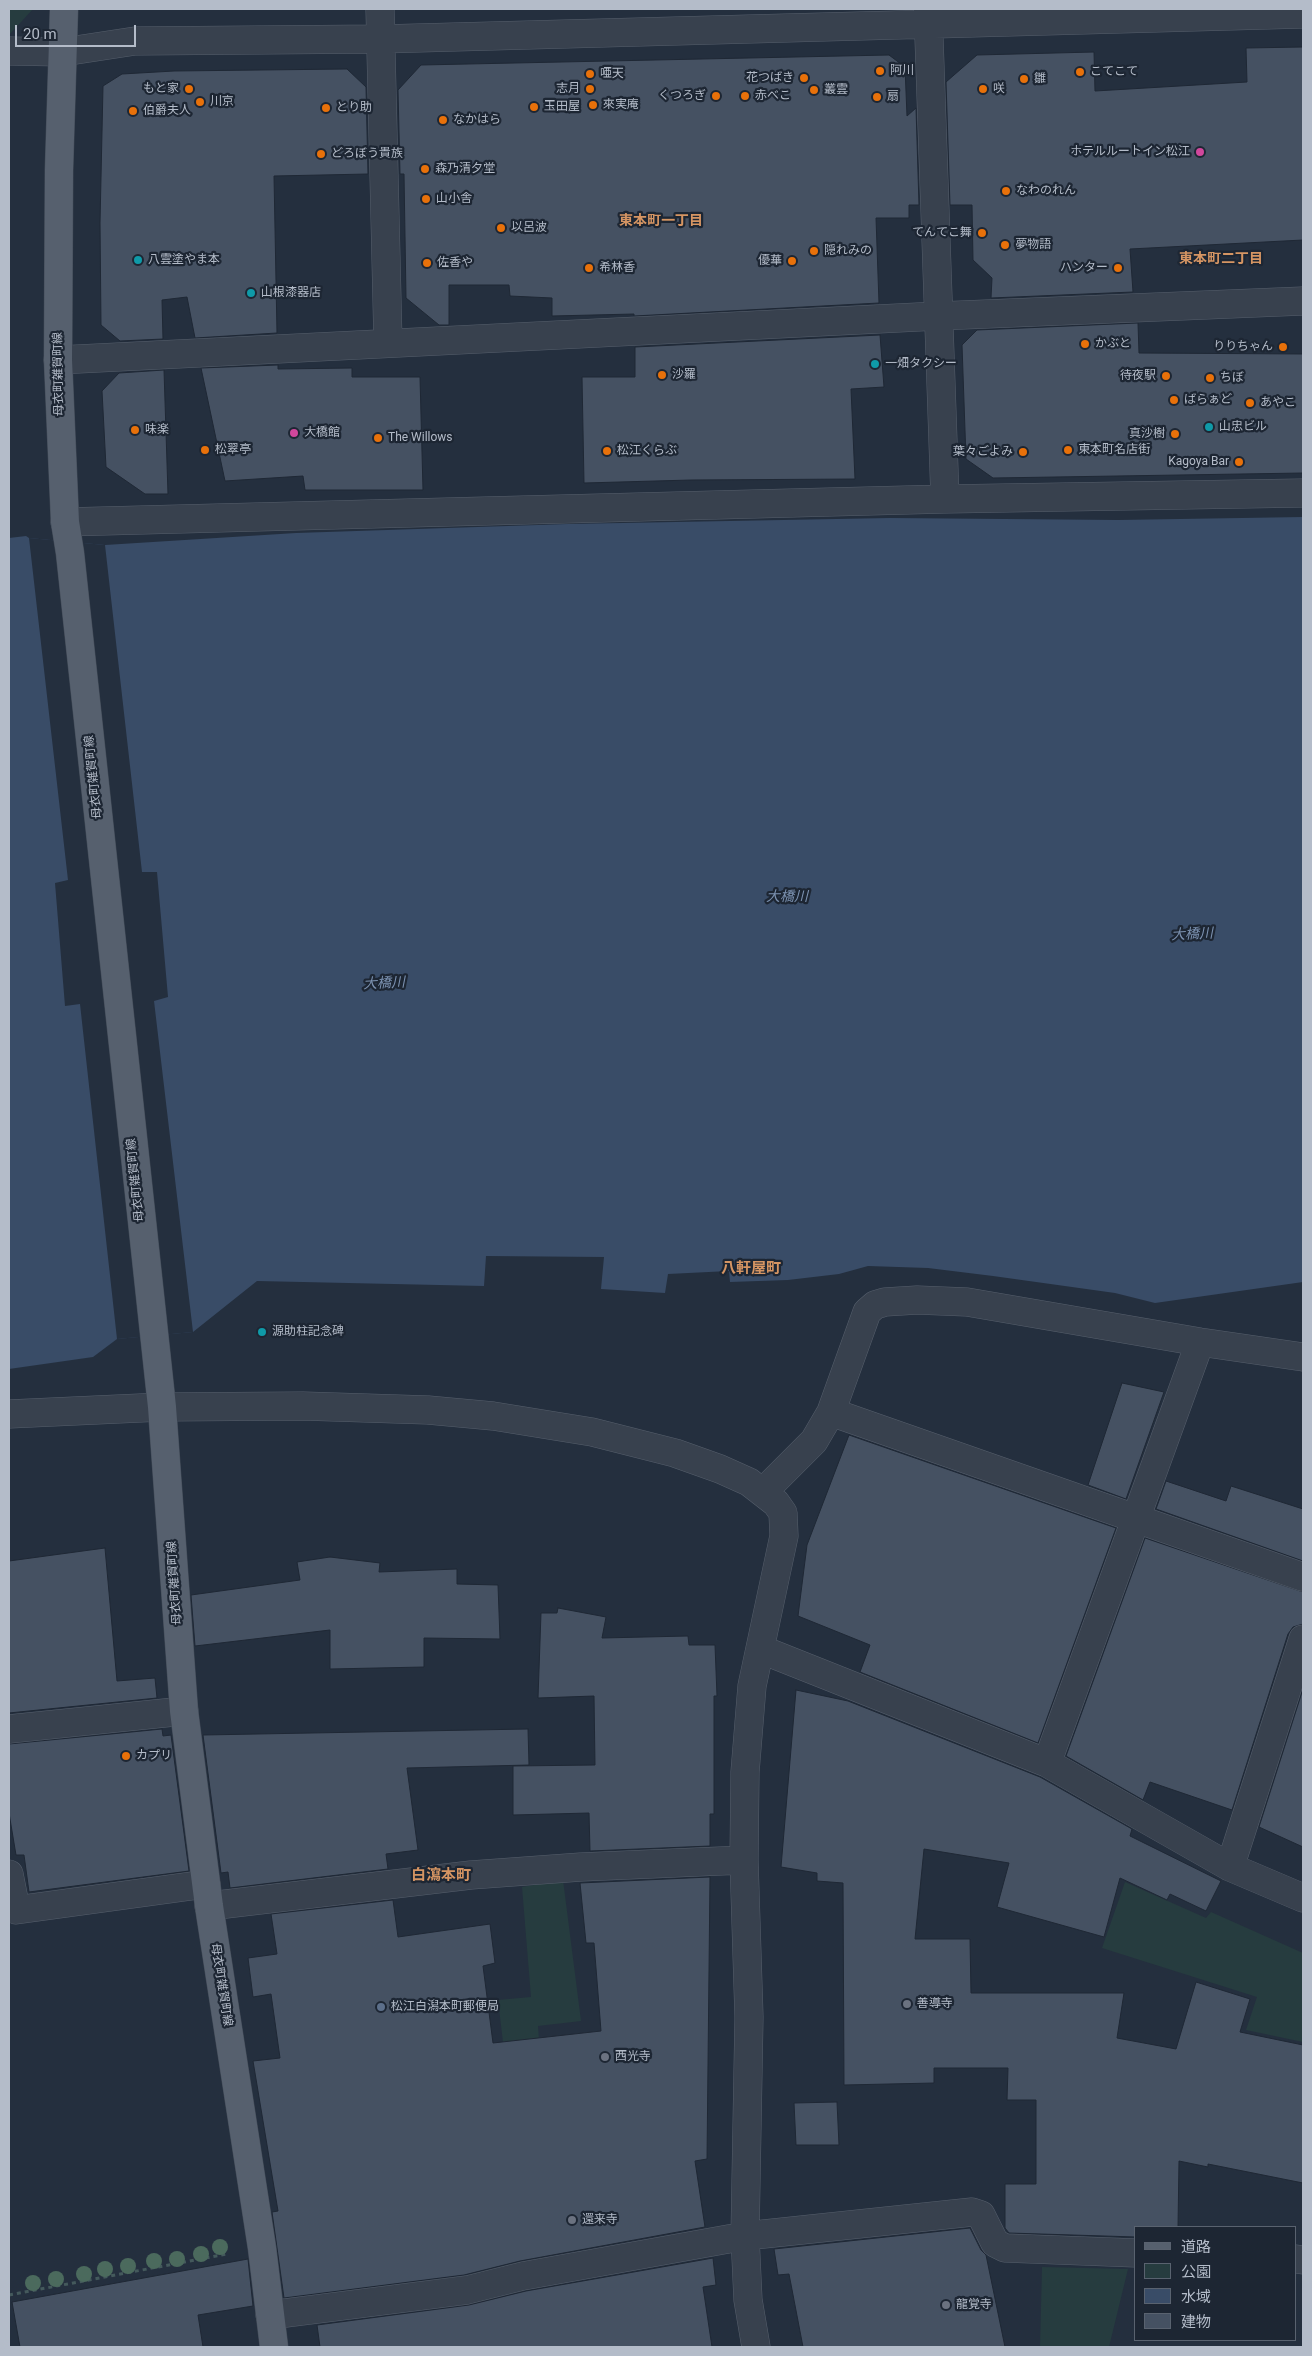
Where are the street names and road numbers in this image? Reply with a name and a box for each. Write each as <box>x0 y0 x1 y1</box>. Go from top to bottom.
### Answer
street label: 母衣町雑賀町線 <box>51 332 67 416</box>
street label: 母衣町雑賀町線 <box>82 734 106 820</box>
street label: 母衣町雑賀町線 <box>124 1137 148 1223</box>
street label: 母衣町雑賀町線 <box>165 1541 185 1625</box>
street label: 母衣町雑賀町線 <box>207 1942 235 2028</box>

